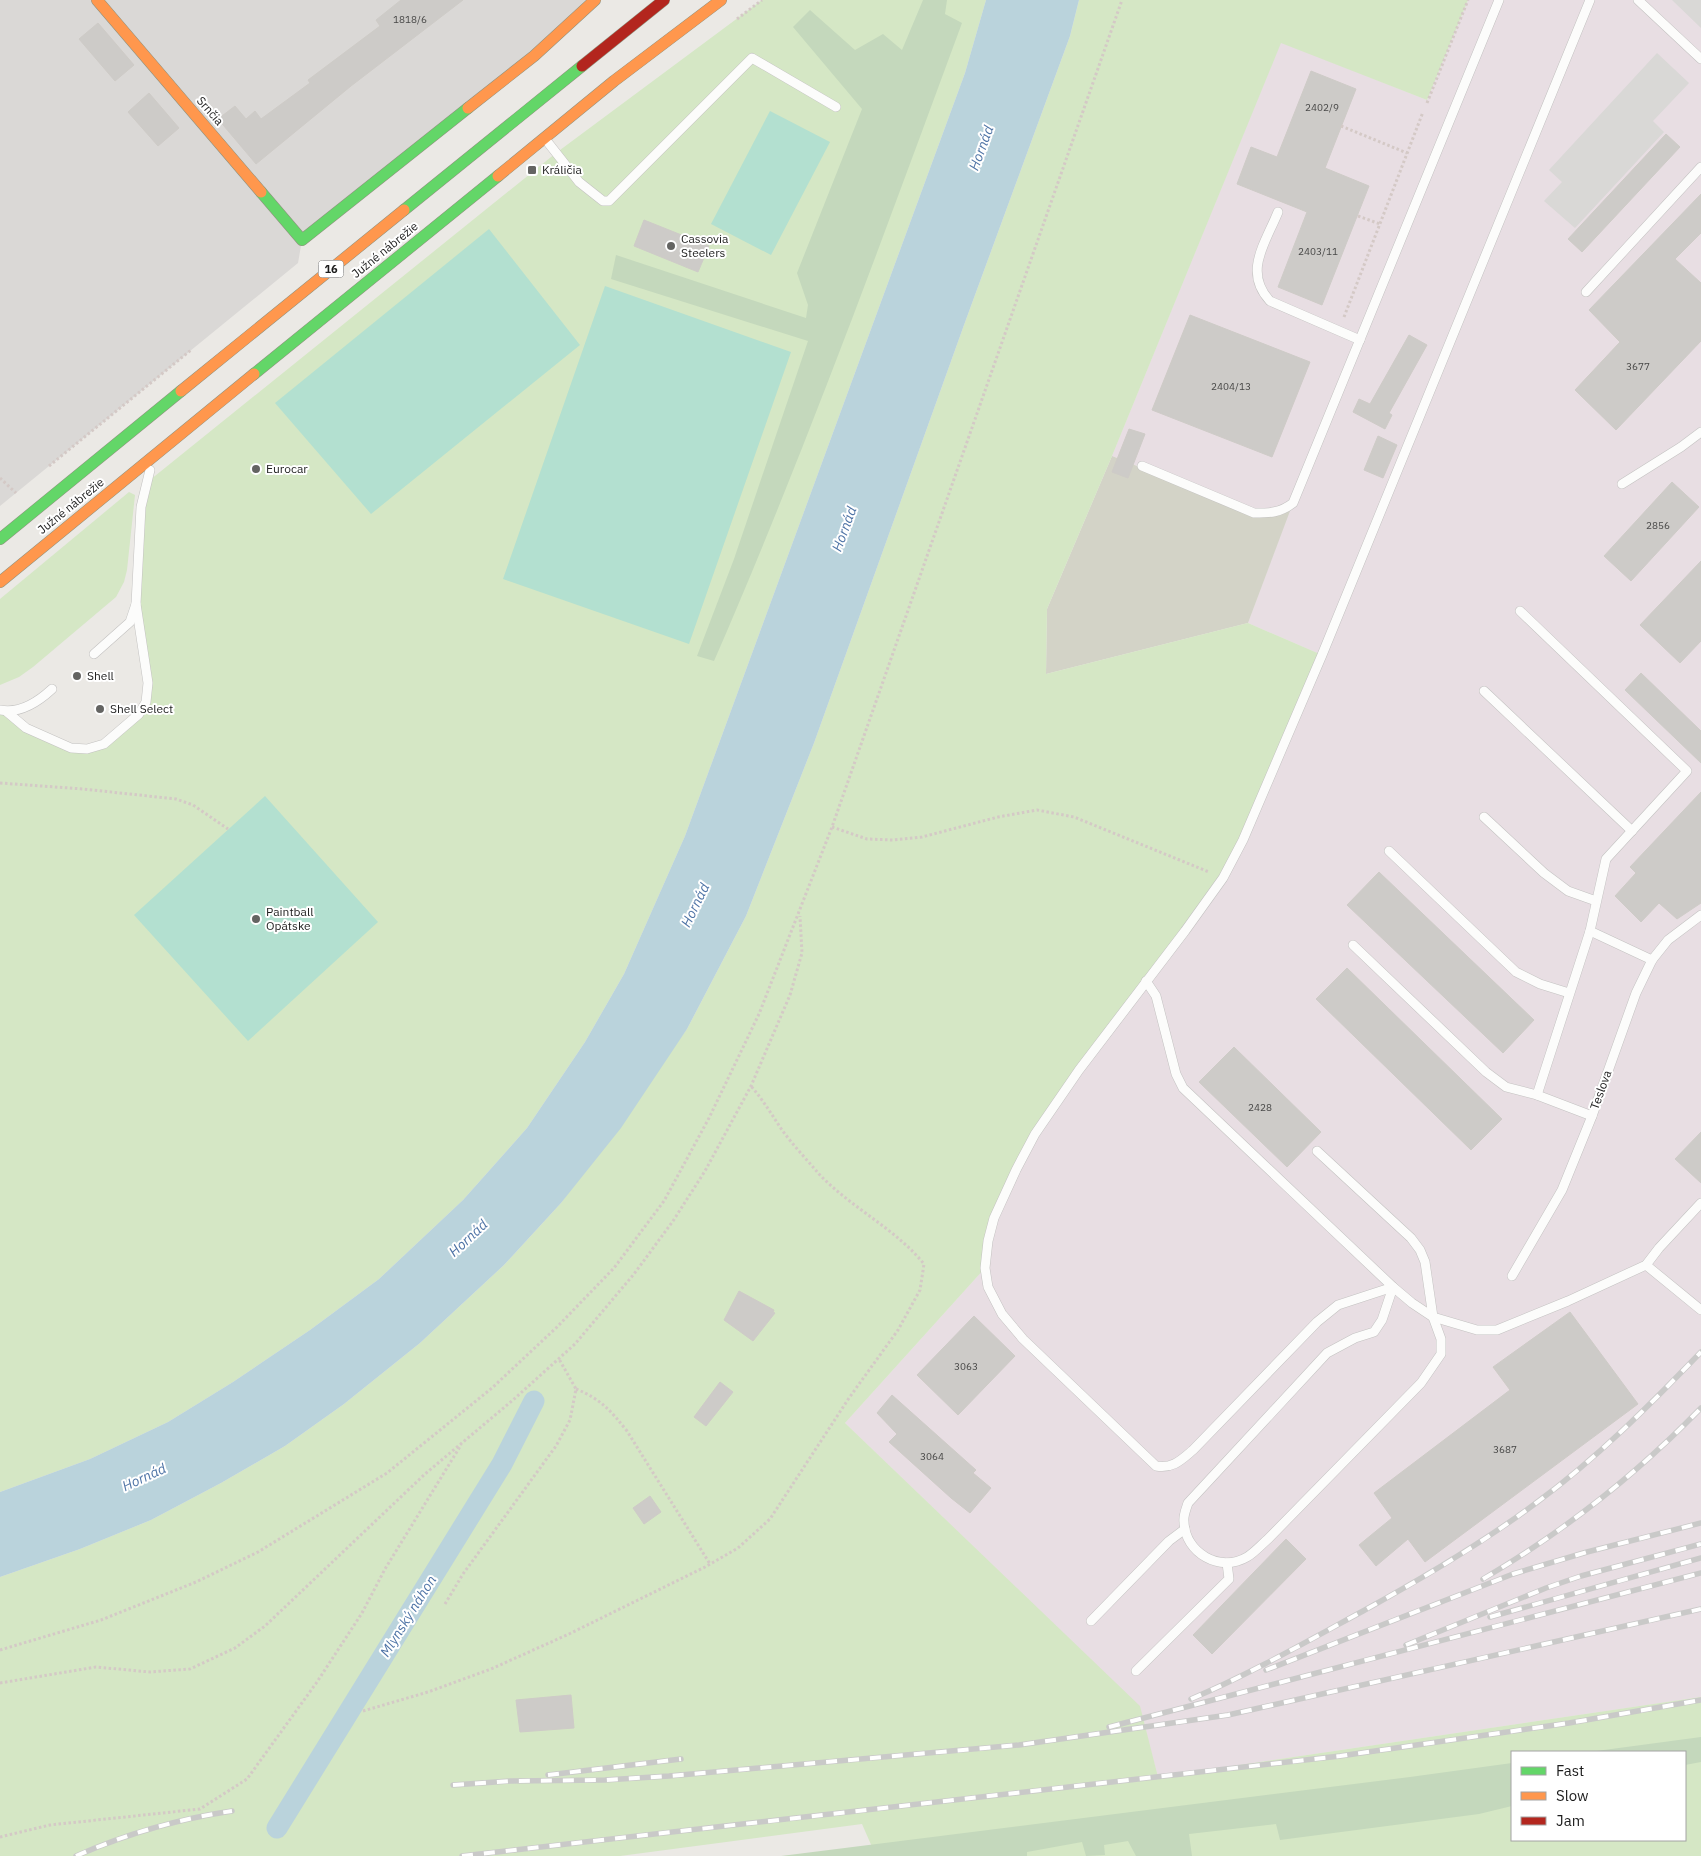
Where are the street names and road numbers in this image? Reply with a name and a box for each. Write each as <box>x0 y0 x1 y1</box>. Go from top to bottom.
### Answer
street label: Srnčia <box>194 93 227 129</box>
street label: Južné nábrežie <box>349 218 421 281</box>
road number: 16 <box>318 260 344 278</box>
street label: Južné nábrežie <box>35 474 107 537</box>
street label: Teslova <box>1587 1068 1615 1111</box>

